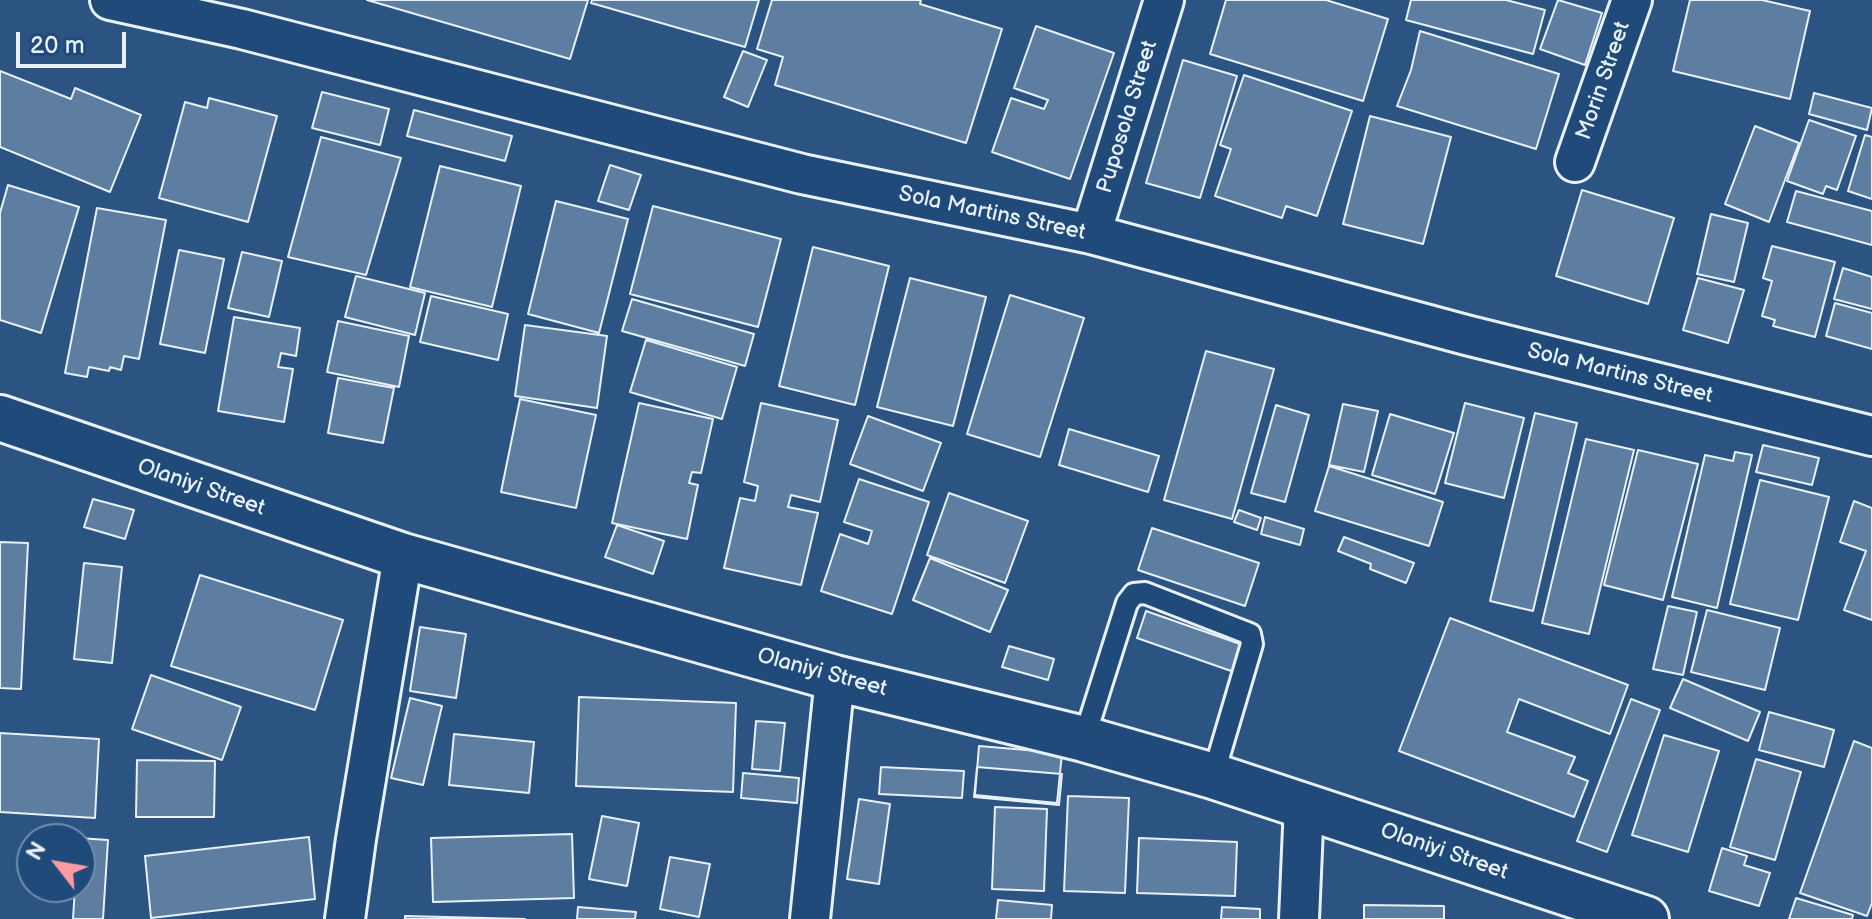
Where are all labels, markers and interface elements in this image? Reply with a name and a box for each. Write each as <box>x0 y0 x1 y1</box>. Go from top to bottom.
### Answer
scale bar <box>20 16 130 66</box>
street label: Morin Street <box>1571 18 1637 144</box>
text: 20 m <box>30 31 85 60</box>
street label: Puposola Street <box>1092 37 1164 197</box>
street label: Sola Martins Street <box>896 181 1088 247</box>
street label: Sola Martins Street <box>1525 338 1715 410</box>
street label: Olaniyi Street <box>134 454 268 522</box>
street label: Olaniyi Street <box>754 643 890 703</box>
street label: Olaniyi Street <box>1377 818 1511 886</box>
north arrow <box>16 823 96 903</box>
text: N <box>21 837 53 865</box>

